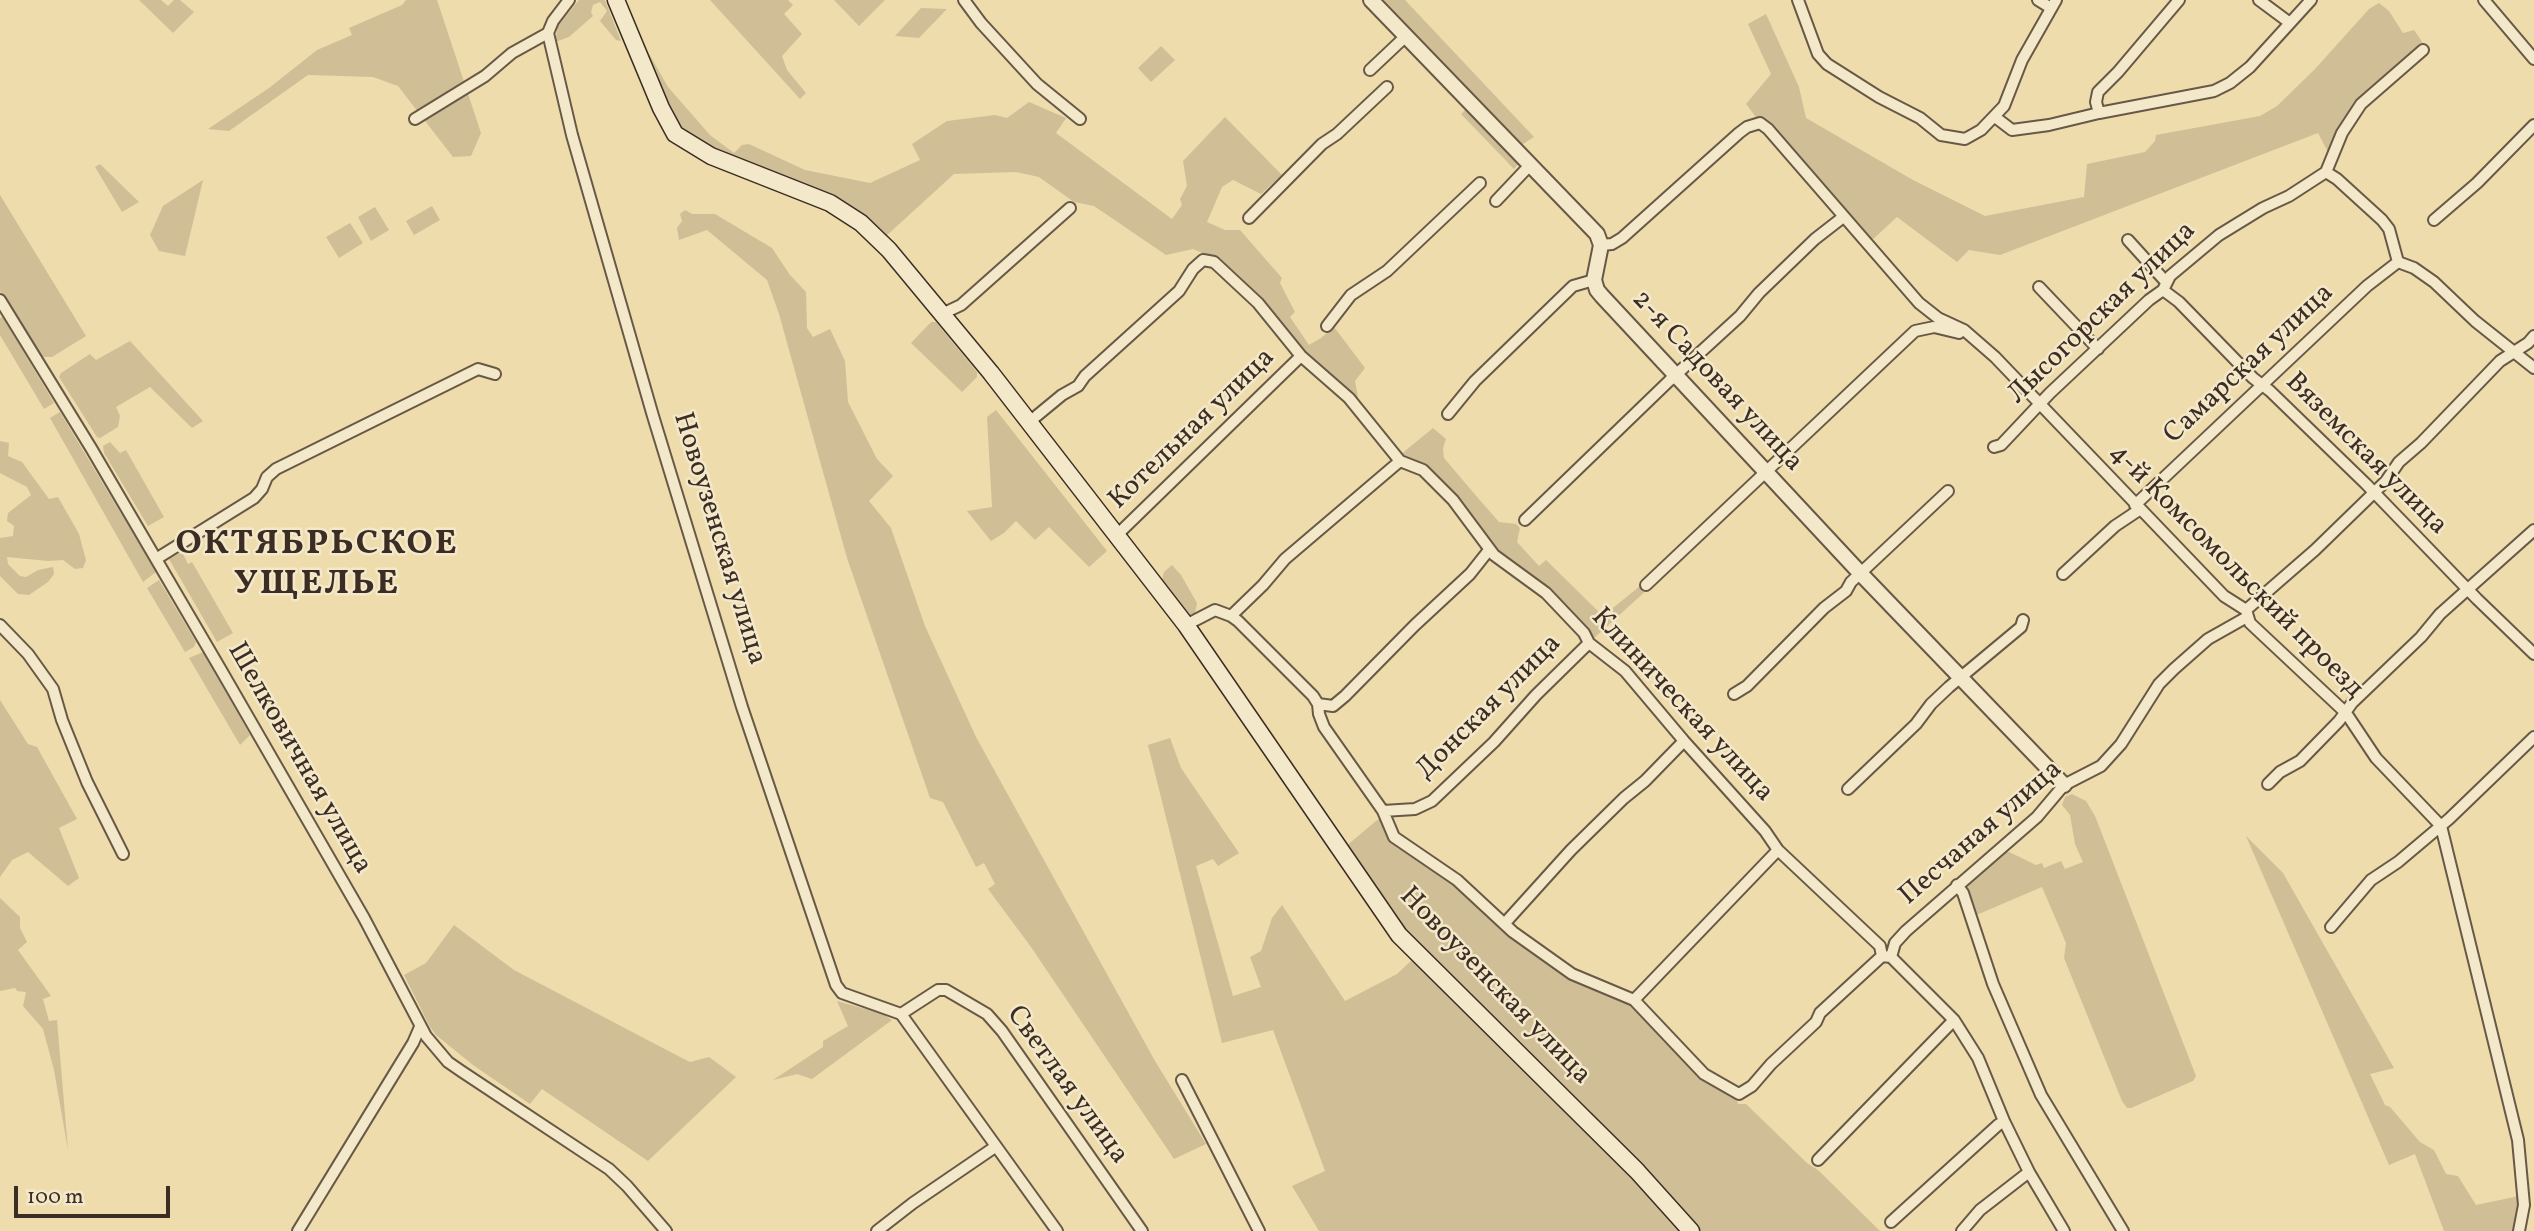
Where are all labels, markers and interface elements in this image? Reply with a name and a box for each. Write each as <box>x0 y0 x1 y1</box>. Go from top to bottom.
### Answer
street label: Лысогорская улица <box>2002 216 2204 412</box>
street label: Самарская улица <box>2158 278 2342 452</box>
street label: 2-я Садовая улица <box>1623 284 1809 480</box>
street label: Котельная улица <box>1103 342 1283 518</box>
street label: Вяземская улица <box>2277 367 2453 543</box>
street label: Новоузенская улица <box>664 409 772 669</box>
street label: 4-й Комсомольский проезд <box>2100 437 2370 707</box>
district label: ОКТЯБРЬСКОЕ УЩЕЛЬЕ <box>177 526 457 608</box>
street label: Клиническая улица <box>1582 602 1780 810</box>
street label: Донская улица <box>1410 628 1570 788</box>
street label: Шелковичная улица <box>218 637 378 881</box>
street label: Песчаная улица <box>1894 754 2070 914</box>
street label: Новоузенская улица <box>1391 881 1597 1093</box>
street label: Светлая улица <box>997 1000 1135 1172</box>
scale bar <box>18 1172 173 1216</box>
text: 100 m <box>27 1183 84 1212</box>

